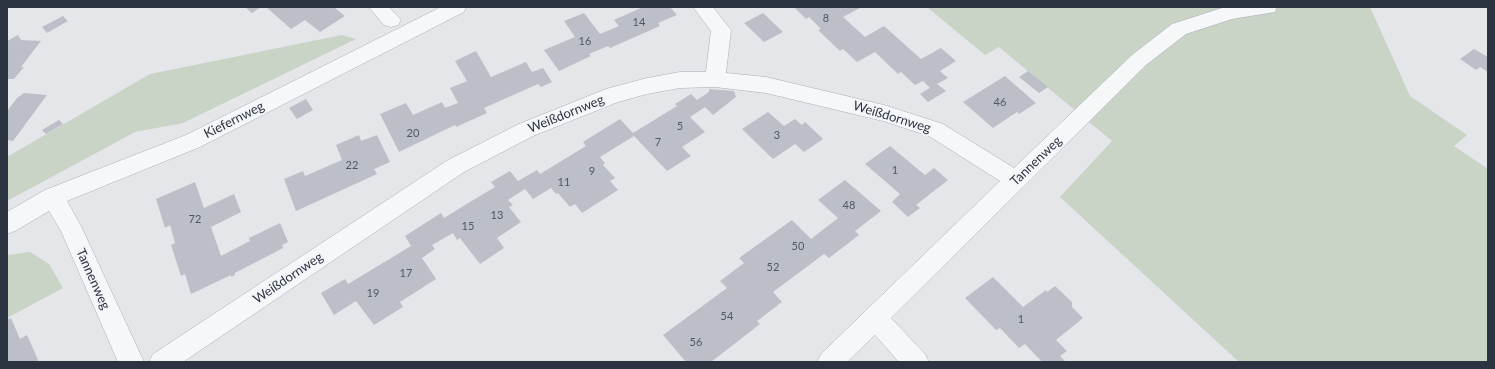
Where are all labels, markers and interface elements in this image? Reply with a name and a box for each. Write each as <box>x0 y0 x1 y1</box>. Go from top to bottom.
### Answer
house number: 8 <box>823 11 829 25</box>
house number: 14 <box>633 15 645 29</box>
house number: 16 <box>579 34 591 48</box>
street label: Weißdornweg <box>526 92 606 136</box>
house number: 46 <box>994 95 1006 109</box>
street label: Kiefernweg <box>201 98 267 142</box>
street label: Weißdornweg <box>851 98 933 136</box>
house number: 5 <box>677 119 683 133</box>
house number: 20 <box>407 126 419 140</box>
house number: 3 <box>774 128 780 142</box>
street label: Tannenweg <box>1007 133 1065 189</box>
house number: 7 <box>655 135 661 149</box>
house number: 22 <box>346 158 358 172</box>
house number: 1 <box>892 163 898 177</box>
house number: 9 <box>589 164 595 178</box>
house number: 11 <box>558 175 570 189</box>
house number: 48 <box>843 198 855 212</box>
house number: 13 <box>491 208 503 222</box>
house number: 72 <box>189 212 201 226</box>
house number: 15 <box>462 219 474 233</box>
house number: 50 <box>792 239 804 253</box>
street label: Tannenweg <box>73 246 113 312</box>
street label: Weißdornweg <box>250 249 326 307</box>
house number: 52 <box>767 260 779 274</box>
house number: 17 <box>400 266 412 280</box>
house number: 19 <box>367 286 379 300</box>
house number: 54 <box>721 309 733 323</box>
house number: 1 <box>1018 312 1024 326</box>
house number: 56 <box>690 335 702 349</box>

